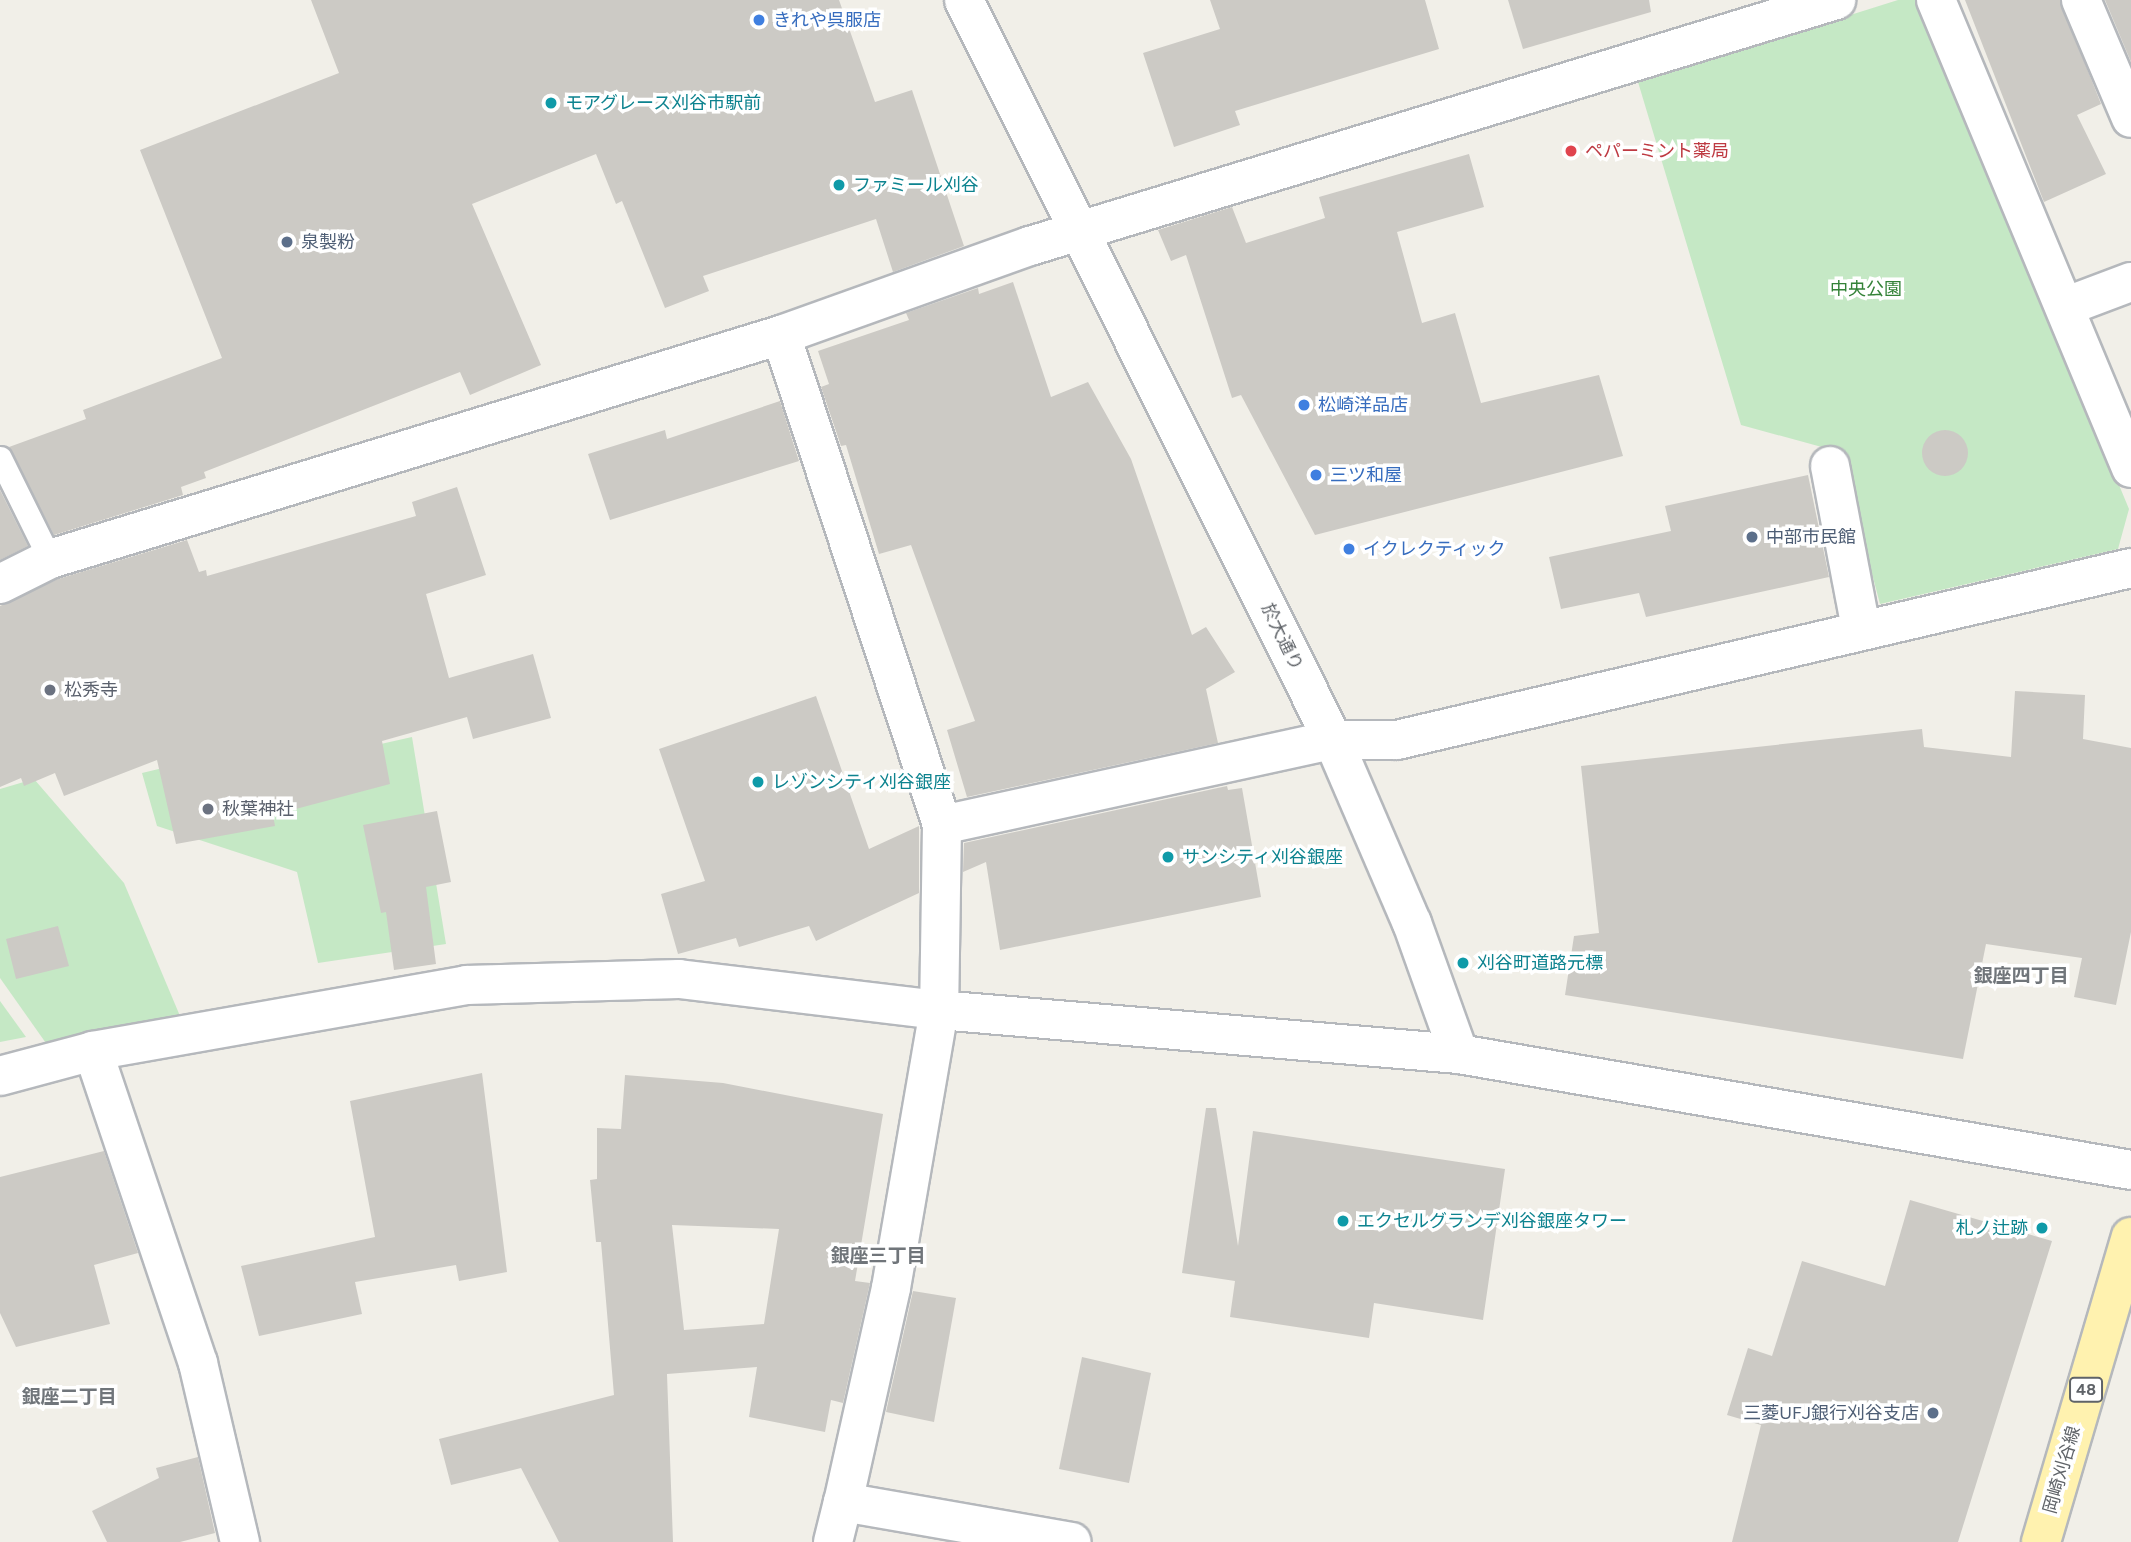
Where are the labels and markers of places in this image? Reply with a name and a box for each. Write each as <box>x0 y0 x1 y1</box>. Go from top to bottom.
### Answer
place label: きれや呉服店 <box>773 9 881 31</box>
marker: きれや呉服店 <box>751 12 767 28</box>
place label: モアグレース刈谷市駅前 <box>565 92 763 114</box>
marker: モアグレース刈谷市駅前 <box>543 95 559 111</box>
place label: ペパーミント薬局 <box>1585 140 1729 162</box>
marker: ペパーミント薬局 <box>1563 143 1579 159</box>
place label: ファミール刈谷 <box>853 174 979 196</box>
marker: ファミール刈谷 <box>831 177 847 193</box>
place label: 泉製粉 <box>301 231 355 253</box>
marker: 泉製粉 <box>279 234 295 250</box>
place label: 松崎洋品店 <box>1318 394 1408 416</box>
marker: 松崎洋品店 <box>1296 397 1312 413</box>
place label: 三ツ和屋 <box>1330 464 1402 486</box>
marker: 三ツ和屋 <box>1308 467 1324 483</box>
place label: 中部市民館 <box>1766 526 1856 548</box>
marker: 中部市民館 <box>1744 529 1760 545</box>
place label: イクレクティック <box>1363 538 1507 560</box>
marker: イクレクティック <box>1341 541 1357 557</box>
place label: 松秀寺 <box>64 679 118 701</box>
marker: 松秀寺 <box>42 682 58 698</box>
place label: レゾンシティ刈谷銀座 <box>772 771 952 793</box>
marker: レゾンシティ刈谷銀座 <box>750 774 766 790</box>
place label: 秋葉神社 <box>222 798 294 820</box>
marker: 秋葉神社 <box>200 801 216 817</box>
place label: サンシティ刈谷銀座 <box>1182 846 1344 868</box>
marker: サンシティ刈谷銀座 <box>1160 849 1176 865</box>
place label: 刈谷町道路元標 <box>1477 952 1603 974</box>
marker: 刈谷町道路元標 <box>1455 955 1471 971</box>
place label: エクセルグランデ刈谷銀座タワー <box>1357 1210 1627 1232</box>
marker: エクセルグランデ刈谷銀座タワー <box>1335 1213 1351 1229</box>
place label: 札ノ辻跡 <box>1956 1217 2028 1239</box>
marker: 札ノ辻跡 <box>2034 1220 2050 1236</box>
place label: 三菱UFJ銀行刈谷支店 <box>1743 1402 1919 1424</box>
marker: 三菱UFJ銀行刈谷支店 <box>1925 1405 1941 1421</box>

